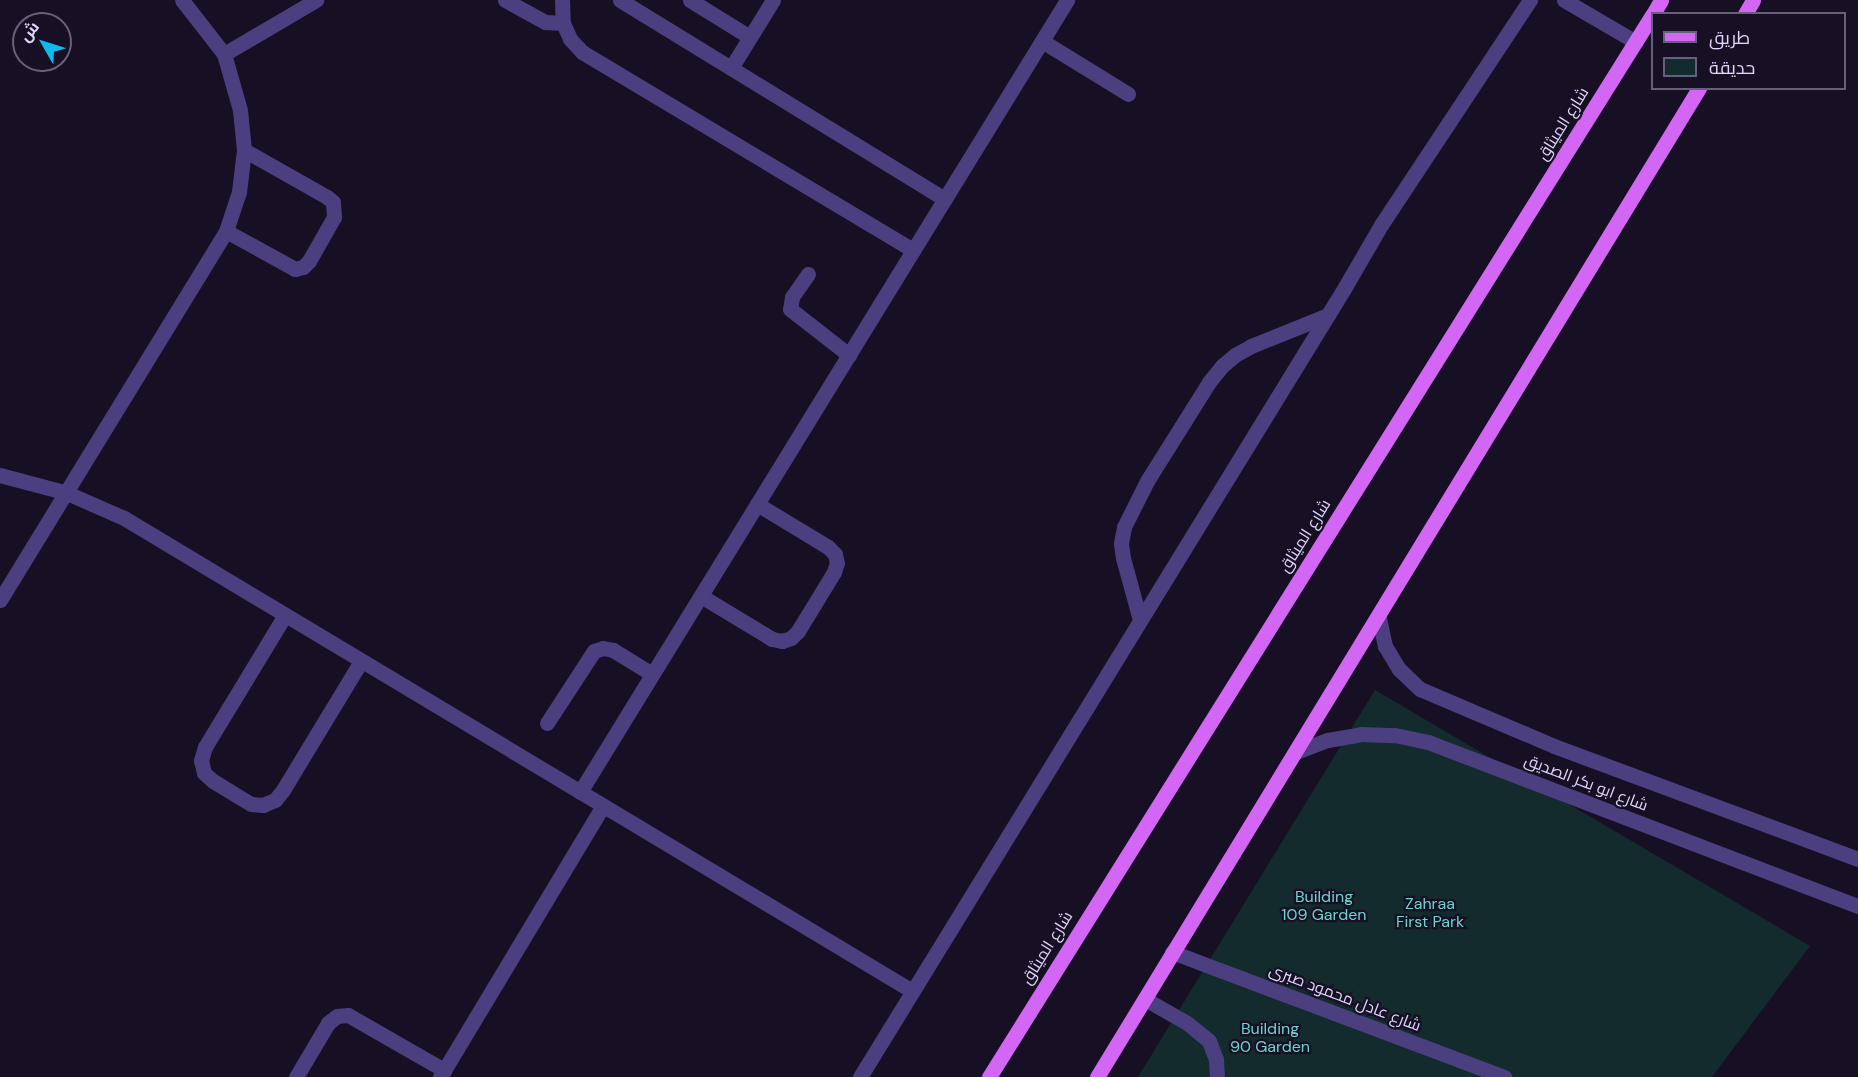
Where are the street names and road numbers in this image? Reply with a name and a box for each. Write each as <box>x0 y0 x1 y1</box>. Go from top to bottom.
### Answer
street label: شارع الميثاق <box>1533 84 1593 164</box>
street label: شارع الميثاق <box>1275 496 1335 576</box>
street label: شارع ابو بكر الصديق <box>1522 751 1650 815</box>
street label: شارع الميثاق <box>1017 908 1077 988</box>
street label: شارع عادل محمود صبرى <box>1266 960 1424 1036</box>

